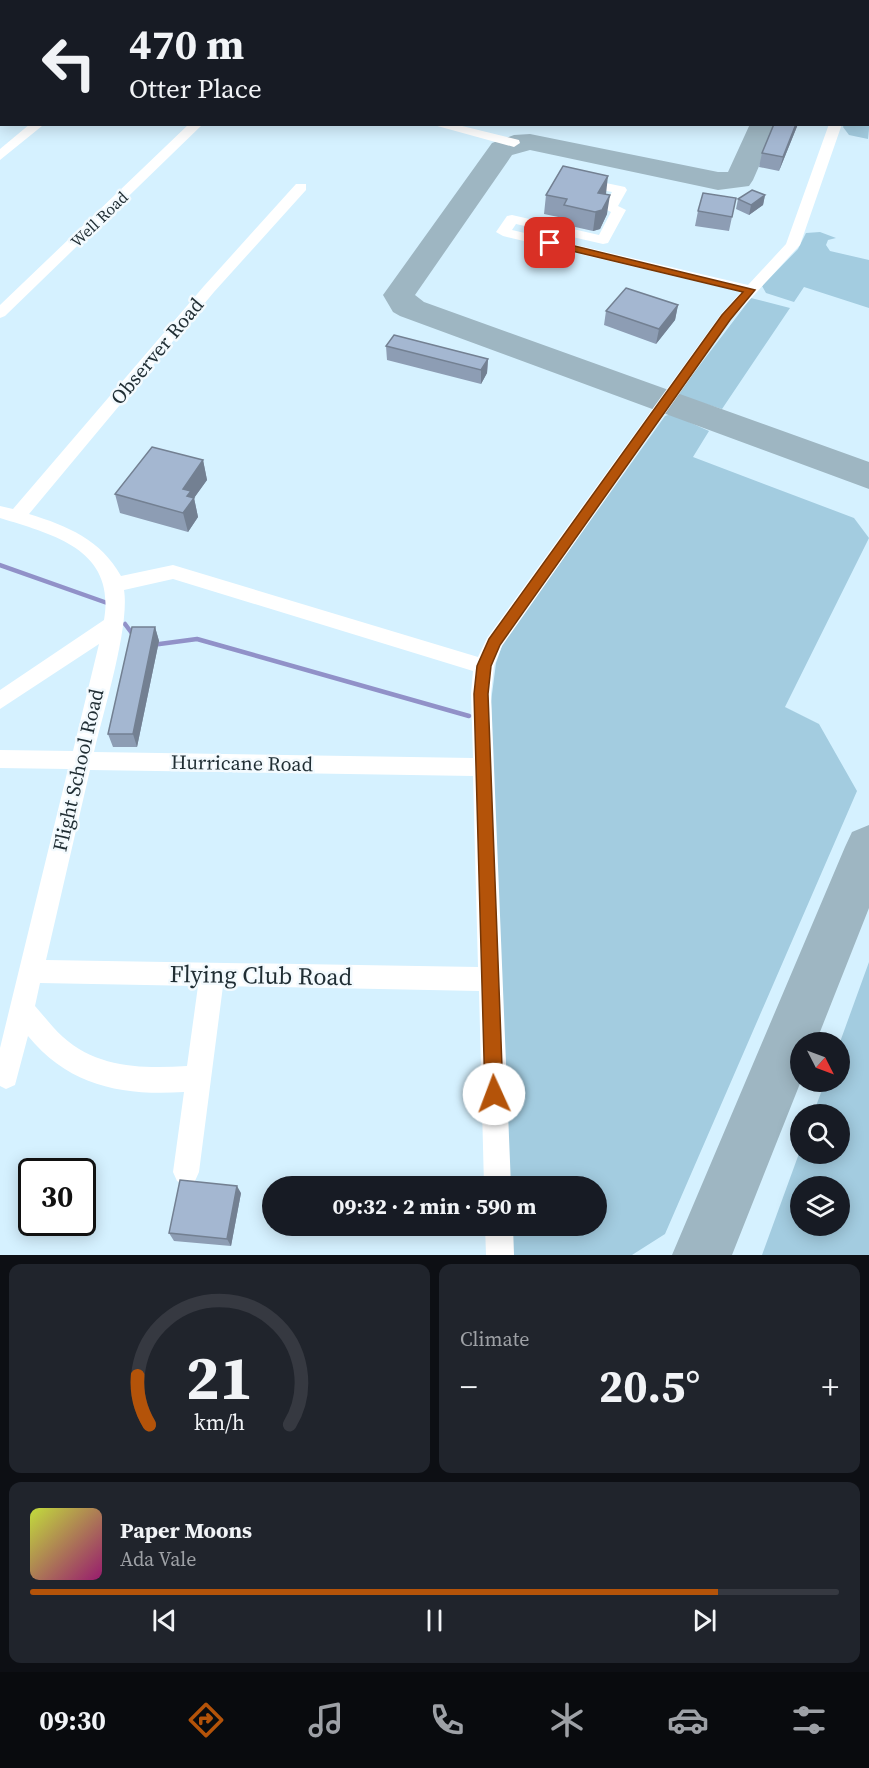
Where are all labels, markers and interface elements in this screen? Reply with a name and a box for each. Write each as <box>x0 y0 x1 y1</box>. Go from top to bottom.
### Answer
text: 470 m <box>129 15 244 73</box>
icon: left <box>30 24 108 102</box>
text: Otter Place <box>129 70 262 107</box>
street label: Well Road <box>66 186 132 252</box>
pin <box>524 217 575 268</box>
icon: arrive <box>533 226 566 259</box>
street label: Observer Road <box>104 291 210 410</box>
street label: Flight School Road <box>46 685 110 854</box>
street label: Hurricane Road <box>171 748 314 778</box>
street label: Flying Club Road <box>169 957 353 993</box>
north arrow <box>790 1032 850 1092</box>
map controls <box>790 1032 850 1236</box>
position arrow <box>462 1062 526 1126</box>
button: search <box>790 1104 850 1164</box>
speed limit sign: 30 <box>18 1158 96 1236</box>
button: layers <box>790 1176 850 1236</box>
text: 09:32 · 2 min · 590 m <box>333 1191 536 1221</box>
text: Climate <box>460 1325 529 1353</box>
text: 21 <box>186 1334 253 1420</box>
text: 20.5° <box>599 1355 700 1417</box>
text: − <box>460 1364 478 1409</box>
text: + <box>822 1364 839 1409</box>
text: km/h <box>194 1409 245 1438</box>
text: Paper Moons <box>120 1515 252 1545</box>
text: Ada Vale <box>120 1545 196 1573</box>
icon: previous <box>148 1604 181 1637</box>
icon: pause <box>418 1604 451 1637</box>
icon: next <box>688 1604 721 1637</box>
icon: directions <box>185 1699 227 1741</box>
icon: music <box>305 1699 347 1741</box>
icon: phone <box>426 1699 468 1741</box>
icon: climate <box>546 1699 588 1741</box>
icon: car <box>667 1699 709 1741</box>
icon: filters <box>788 1699 830 1741</box>
text: 09:30 <box>39 1702 106 1739</box>

